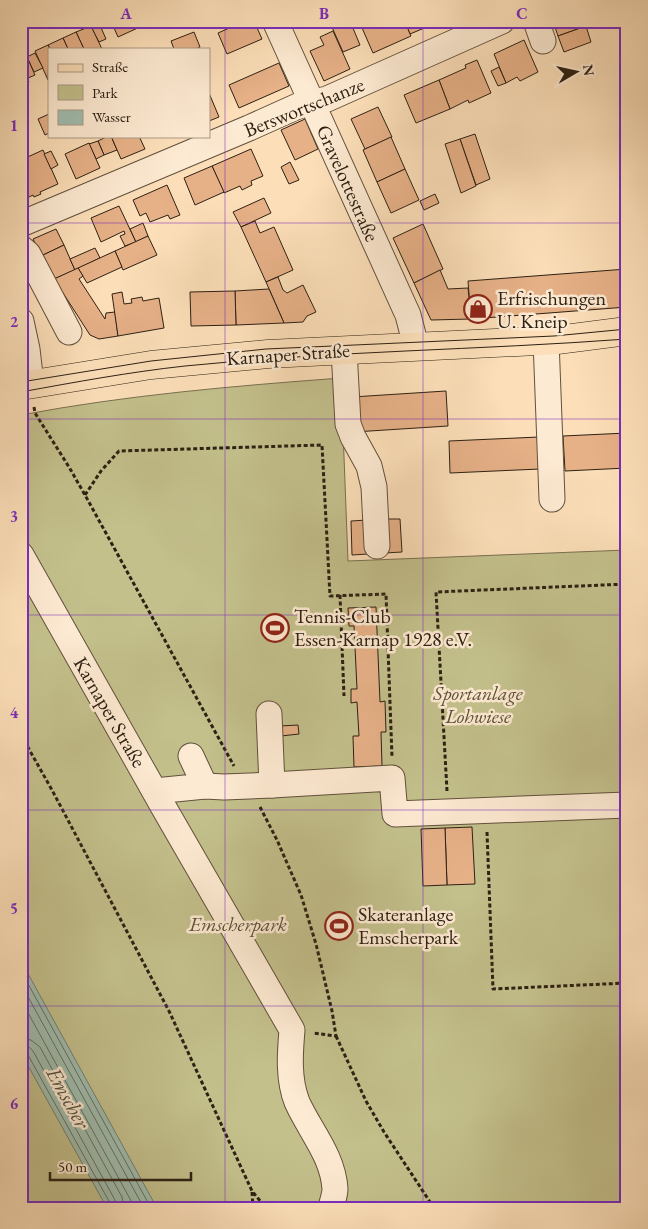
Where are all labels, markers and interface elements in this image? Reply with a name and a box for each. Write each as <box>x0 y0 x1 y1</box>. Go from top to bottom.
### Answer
text: A <box>119 3 132 24</box>
text: B <box>319 3 329 24</box>
text: C <box>516 3 528 24</box>
legend <box>48 48 210 138</box>
north arrow <box>550 48 600 98</box>
text: Straße <box>92 57 128 76</box>
text: N <box>579 63 599 78</box>
street label: Berswortschanze <box>240 71 368 143</box>
text: Park <box>92 83 119 102</box>
text: Wasser <box>92 107 131 126</box>
text: 1 <box>10 115 18 136</box>
street label: Gravelottestraße <box>311 121 385 246</box>
place label: Erfrischungen U. Kneip <box>497 285 606 334</box>
shop icon: Erfrischungen U. Kneip <box>463 294 493 324</box>
text: 2 <box>10 311 19 332</box>
street label: Karnaper Straße <box>225 337 351 371</box>
text: 3 <box>10 506 18 527</box>
place label: Tennis-Club Essen-Karnap 1928 e.V. <box>294 603 472 652</box>
sports icon: Tennis-Club Essen-Karnap 1928 e.V. <box>260 613 290 643</box>
street label: Karnaper Straße <box>68 652 152 772</box>
park label: Sportanlage Lohwiese <box>432 680 523 729</box>
text: 4 <box>10 702 19 723</box>
text: 5 <box>10 898 18 919</box>
place label: Skateranlage Emscherpark <box>358 901 459 950</box>
park label: Emscherpark <box>188 911 287 937</box>
sports icon: Skateranlage Emscherpark <box>324 911 354 941</box>
water label: Emscher <box>40 1061 97 1134</box>
text: 6 <box>10 1093 19 1114</box>
scale bar <box>50 1149 191 1181</box>
text: 50 m <box>58 1157 87 1176</box>

